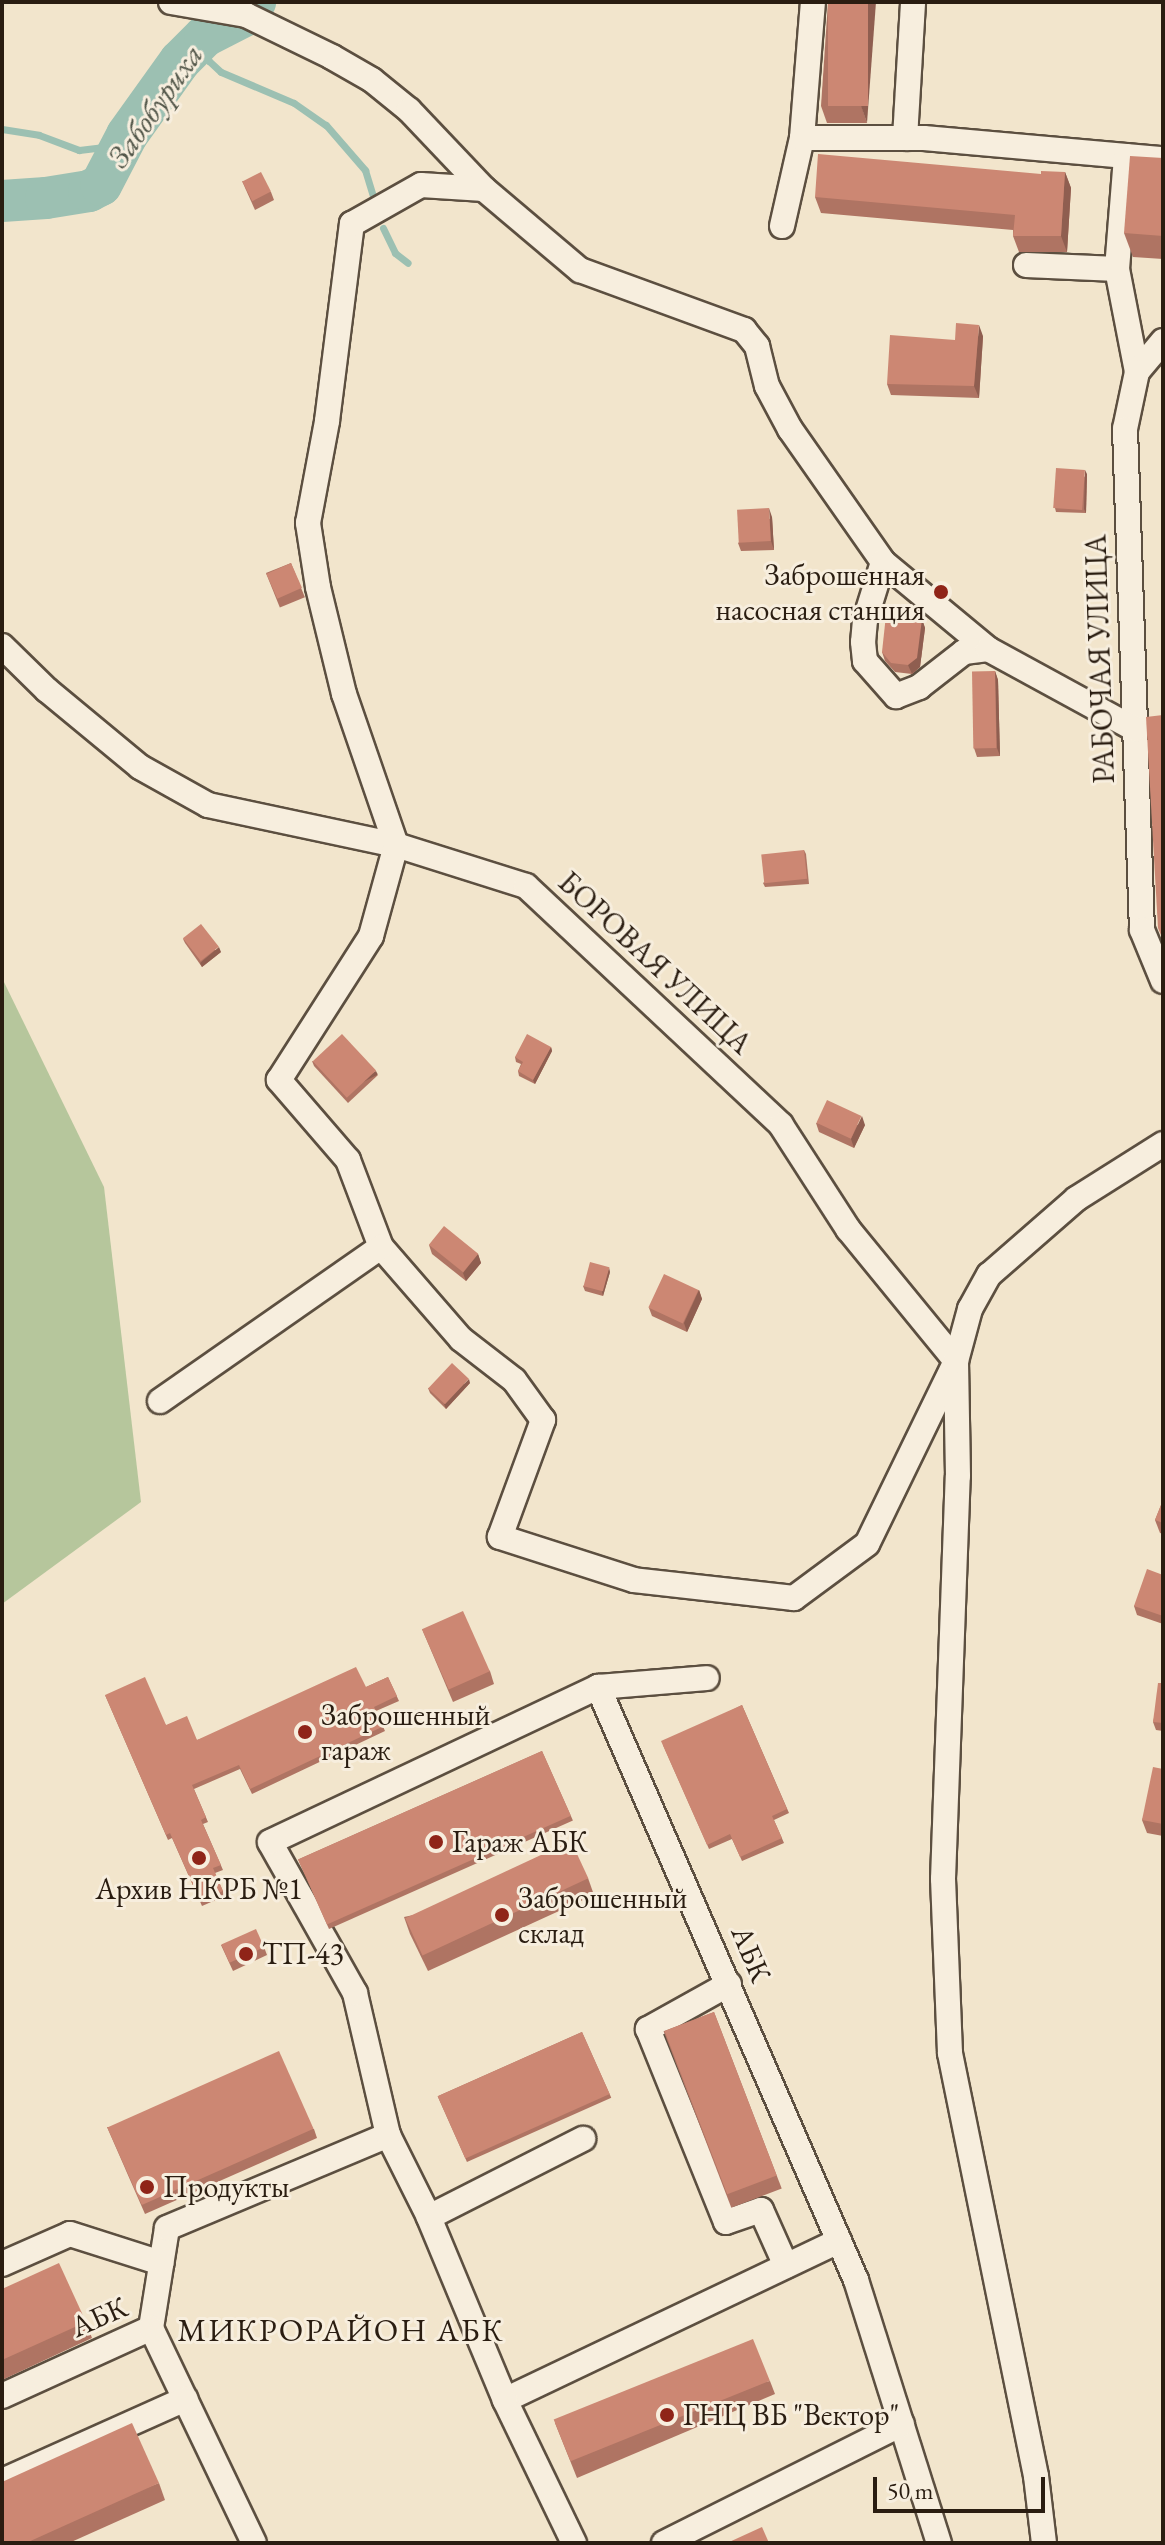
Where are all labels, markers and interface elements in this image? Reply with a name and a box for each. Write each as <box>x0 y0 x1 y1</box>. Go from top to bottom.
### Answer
water label: Забобуриха <box>98 37 212 175</box>
street label: РАБОЧАЯ УЛИЦА <box>1078 534 1122 784</box>
place label: Заброшенная насосная станция <box>715 557 925 628</box>
marker: Заброшенная насосная станция <box>932 583 950 601</box>
street label: БОРОВАЯ УЛИЦА <box>551 864 759 1062</box>
place label: Заброшенный гараж <box>321 1697 490 1768</box>
marker: Заброшенный гараж <box>296 1723 314 1741</box>
place label: Гараж АБК <box>452 1824 588 1860</box>
marker: Гараж АБК <box>427 1833 445 1851</box>
marker: Архив НКРБ №1 <box>190 1849 208 1867</box>
place label: Архив НКРБ №1 <box>95 1871 303 1907</box>
place label: Заброшенный склад <box>518 1880 687 1950</box>
marker: Заброшенный склад <box>493 1906 511 1924</box>
street label: АБК <box>723 1920 779 1988</box>
place label: ТП-43 <box>262 1936 344 1972</box>
marker: ТП-43 <box>237 1945 255 1963</box>
place label: Продукты <box>163 2169 289 2205</box>
marker: Продукты <box>138 2178 156 2196</box>
street label: АБК <box>65 2289 133 2345</box>
district label: МИКРОРАЙОН АБК <box>177 2311 505 2349</box>
place label: ГНЦ ВБ "Вектор" <box>683 2397 900 2433</box>
marker: ГНЦ ВБ "Вектор" <box>658 2406 676 2424</box>
scale bar <box>877 2461 1049 2511</box>
text: 50 m <box>887 2475 934 2506</box>

